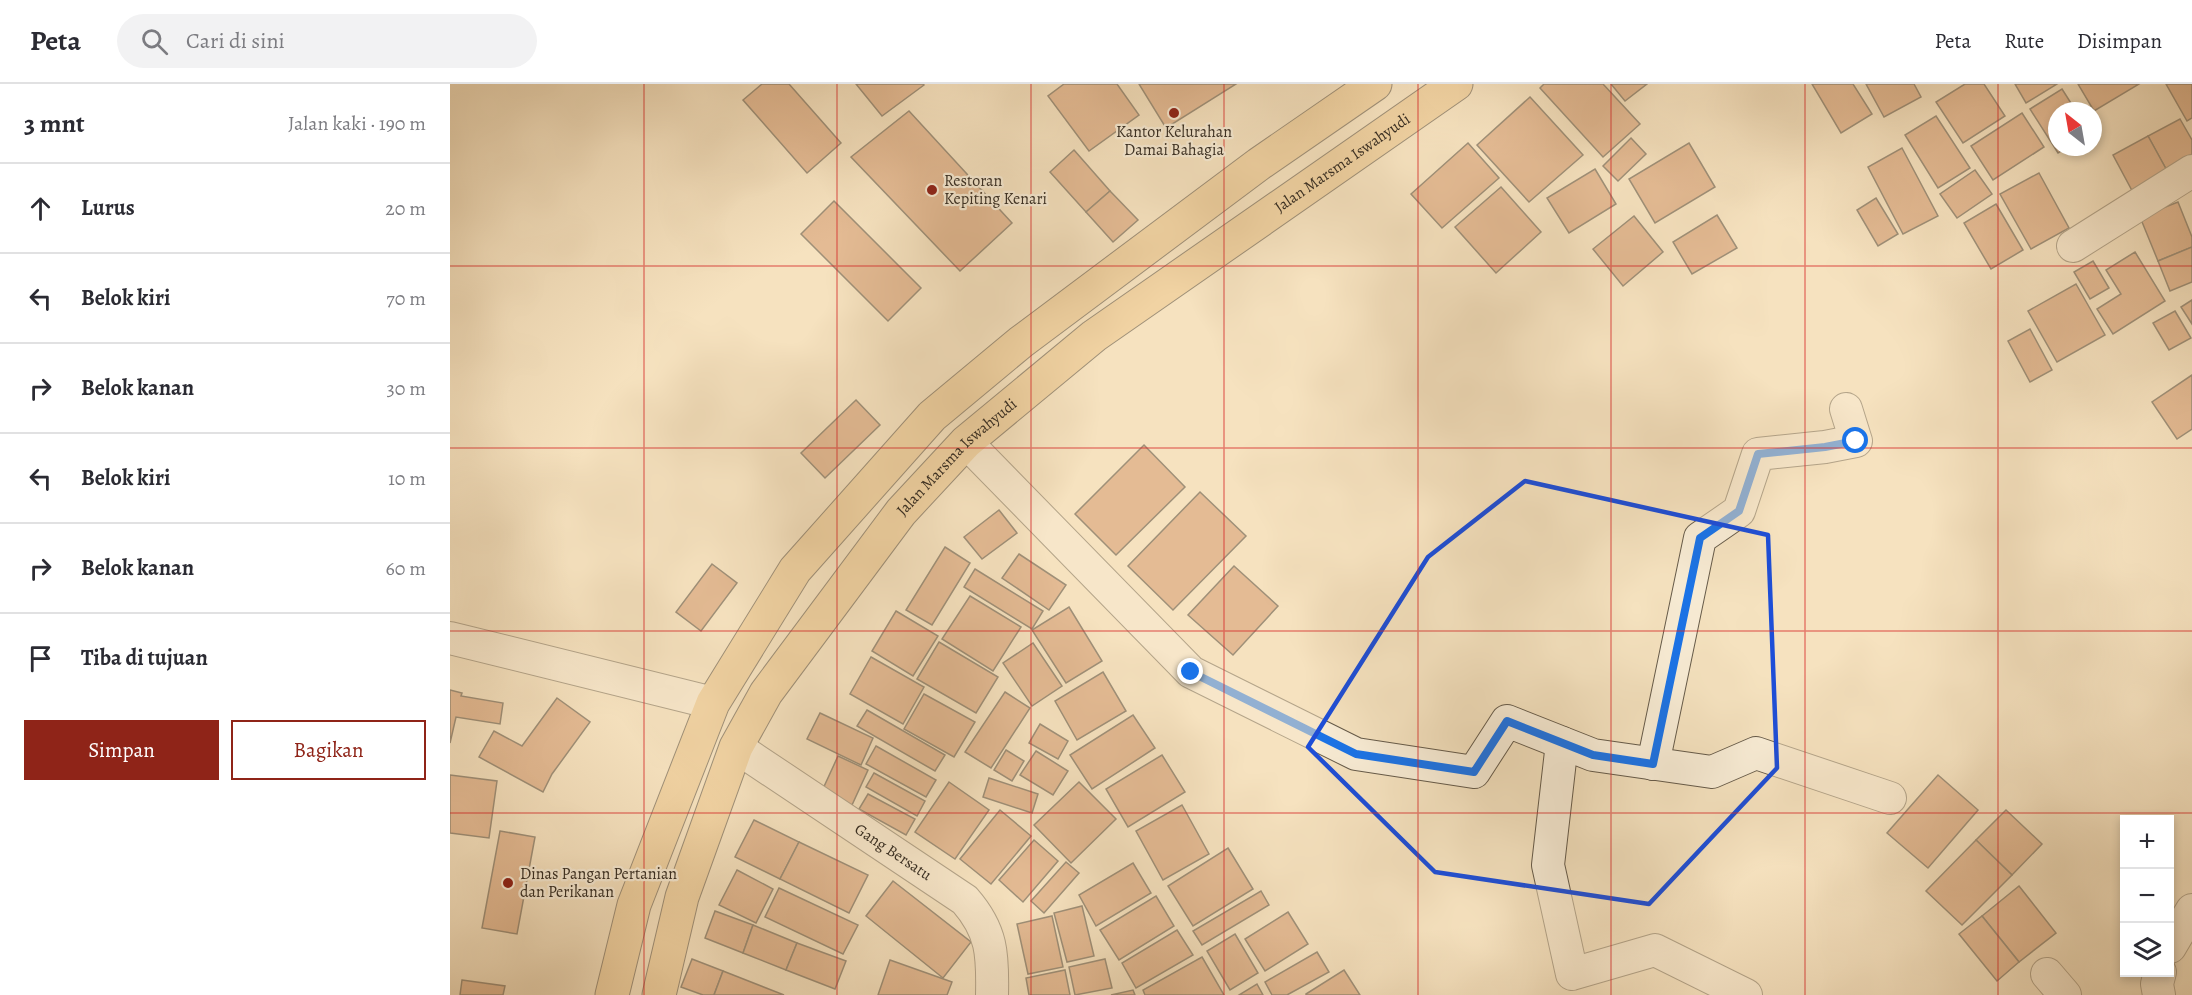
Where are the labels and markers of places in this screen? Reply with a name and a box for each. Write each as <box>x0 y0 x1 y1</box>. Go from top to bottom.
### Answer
marker: Kantor Kelurahan Damai Bahagia <box>1167 106 1181 120</box>
place label: Kantor Kelurahan Damai Bahagia <box>1116 121 1232 161</box>
place label: Restoran Kepiting Kenari <box>944 170 1047 210</box>
marker: Restoran Kepiting Kenari <box>925 183 939 197</box>
place label: Dinas Pangan Pertanian dan Perikanan <box>520 863 677 903</box>
marker: Dinas Pangan Pertanian dan Perikanan <box>501 876 515 890</box>

